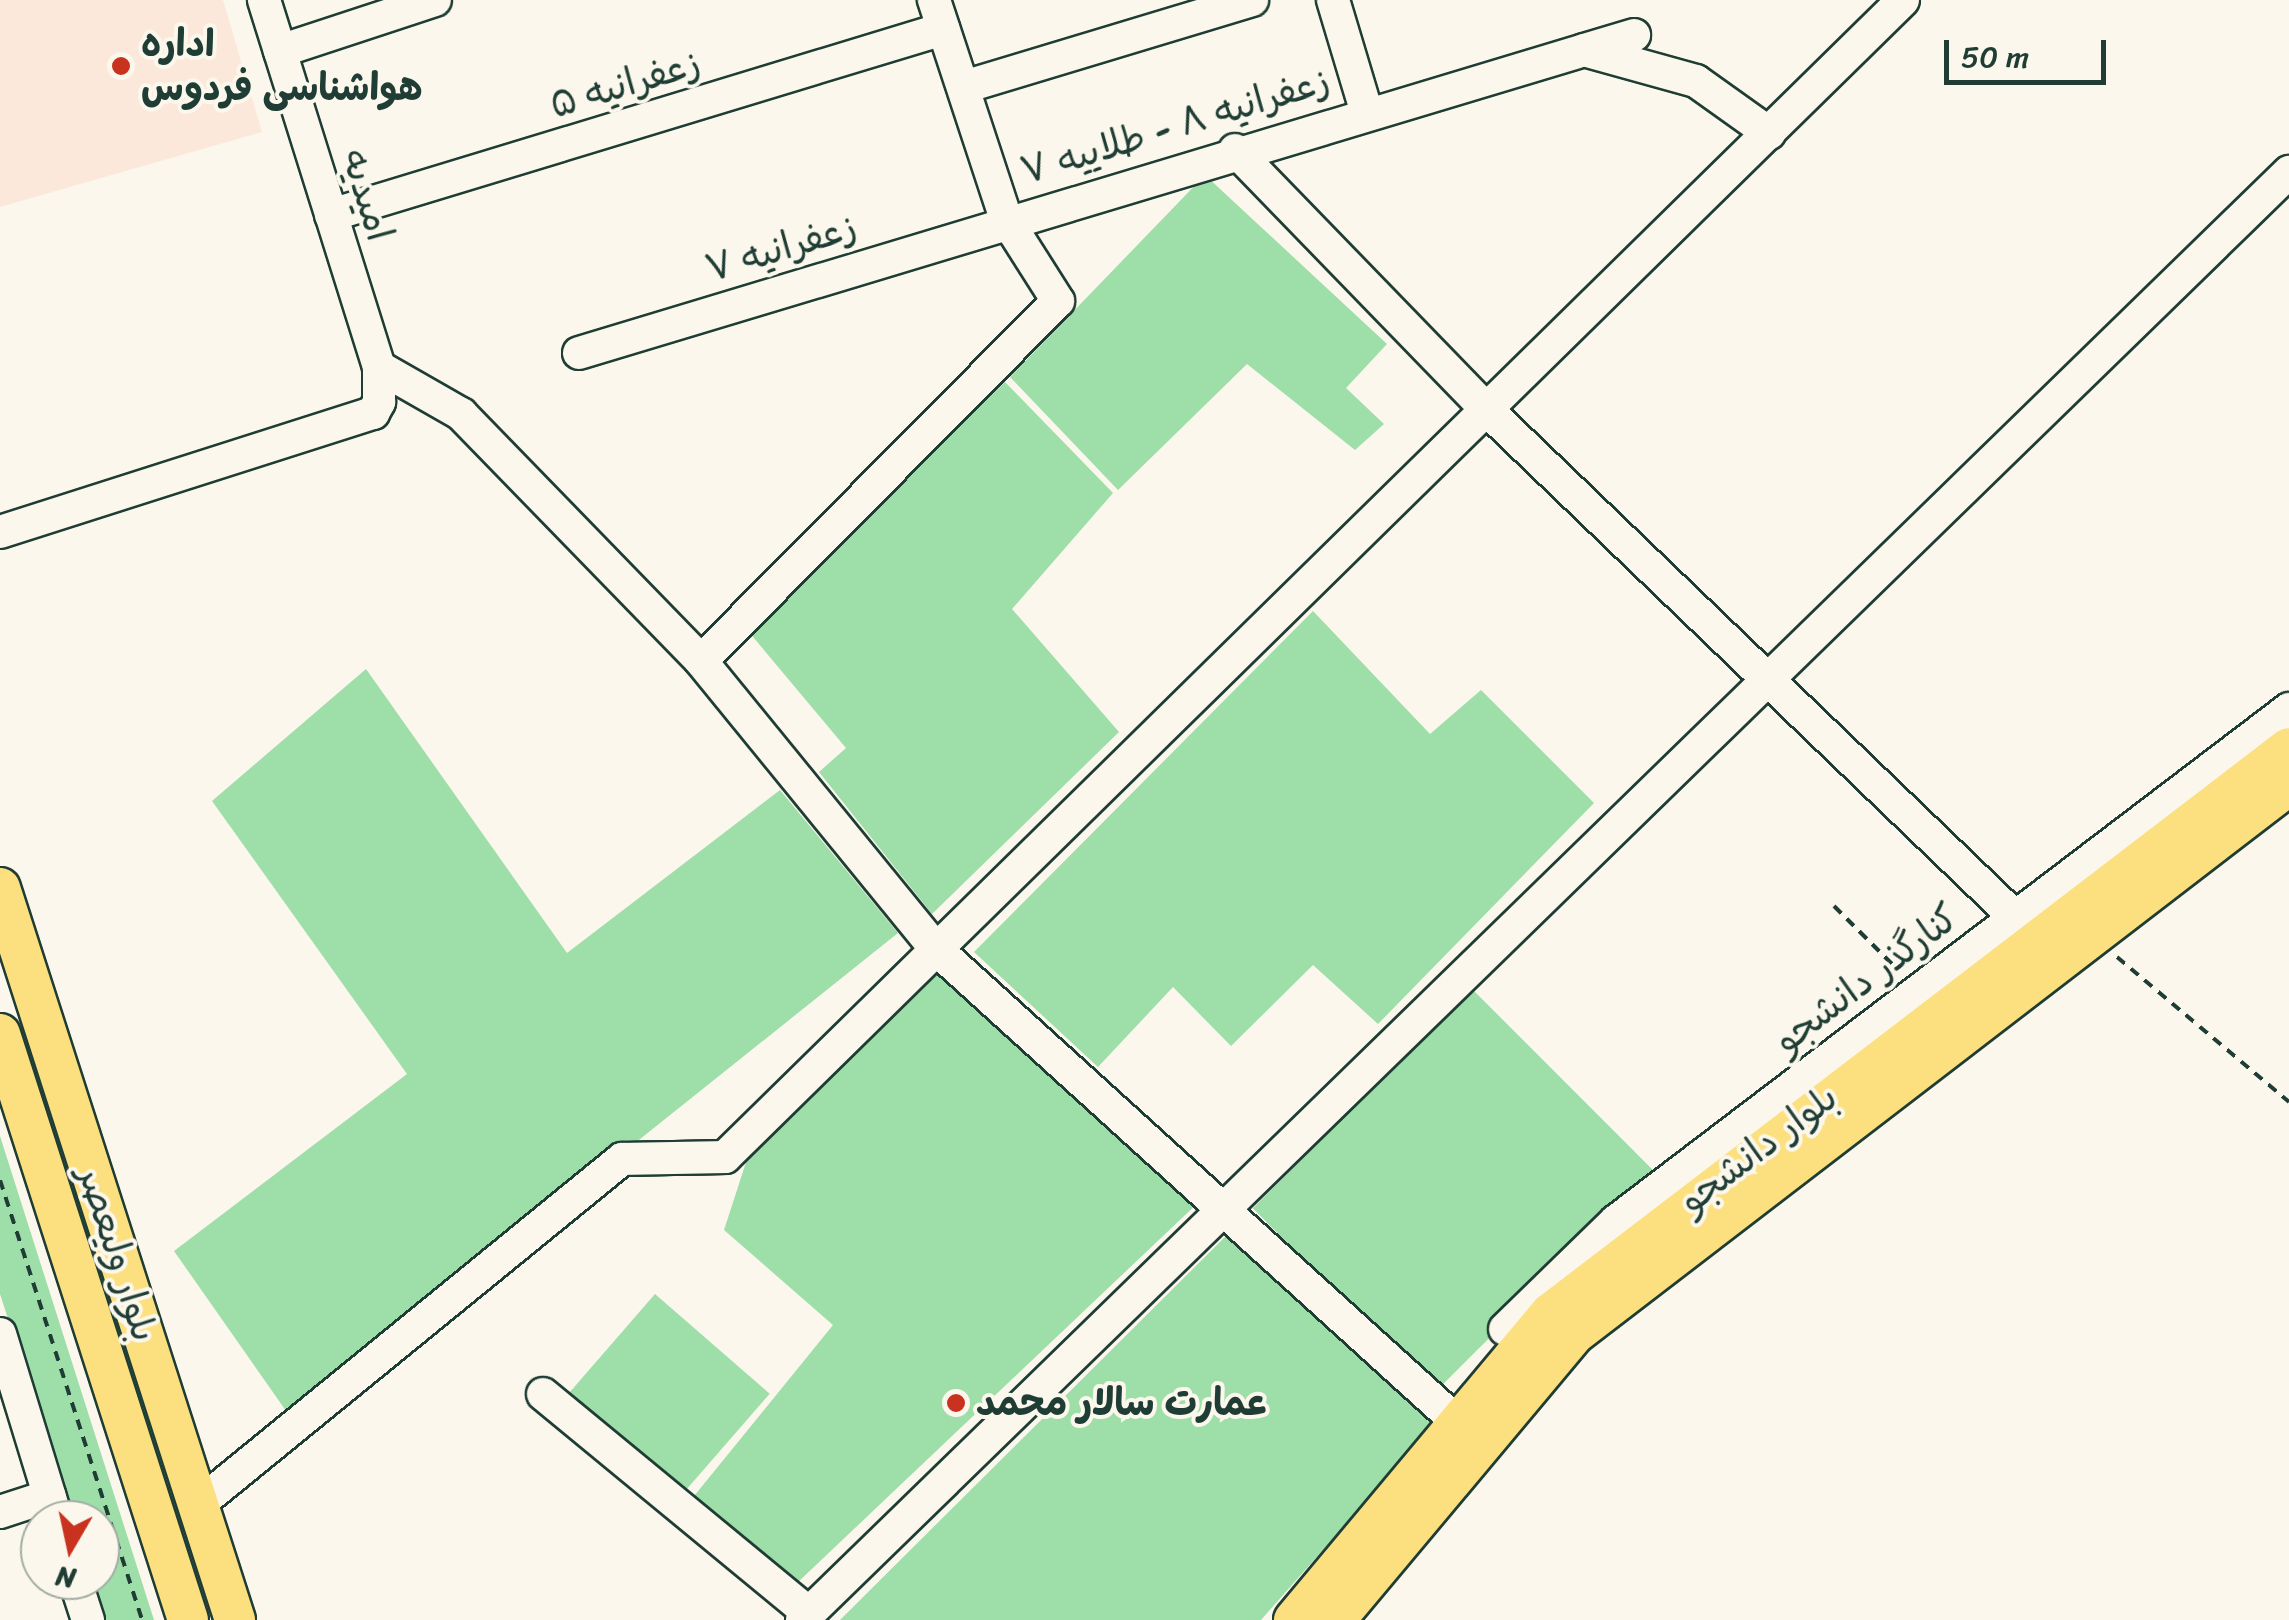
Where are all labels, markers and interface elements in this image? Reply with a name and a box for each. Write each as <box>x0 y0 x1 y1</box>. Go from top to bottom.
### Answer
scale bar <box>1949 20 2112 82</box>
place label: اداره هواشناسی فردوس <box>141 21 423 110</box>
text: 50 m <box>1961 30 2029 84</box>
street label: زعفرانیه ۵ <box>544 40 706 128</box>
marker: اداره هواشناسی فردوس <box>110 55 132 77</box>
street label: زعفرانیه ۸ - طلاییه ۷ <box>1015 57 1335 195</box>
street label: امیدیه <box>332 144 402 246</box>
street label: زعفرانیه ۷ <box>700 203 862 293</box>
street label: کنارگذر دانشجو <box>1765 895 1967 1063</box>
street label: بلوار دانشجو <box>1670 1075 1846 1223</box>
street label: بلوار ولیعصر <box>68 1161 168 1347</box>
place label: عمارت سالار محمد <box>976 1380 1269 1426</box>
marker: عمارت سالار محمد <box>945 1392 967 1414</box>
north arrow <box>20 1500 120 1600</box>
text: N <box>52 1552 79 1604</box>

